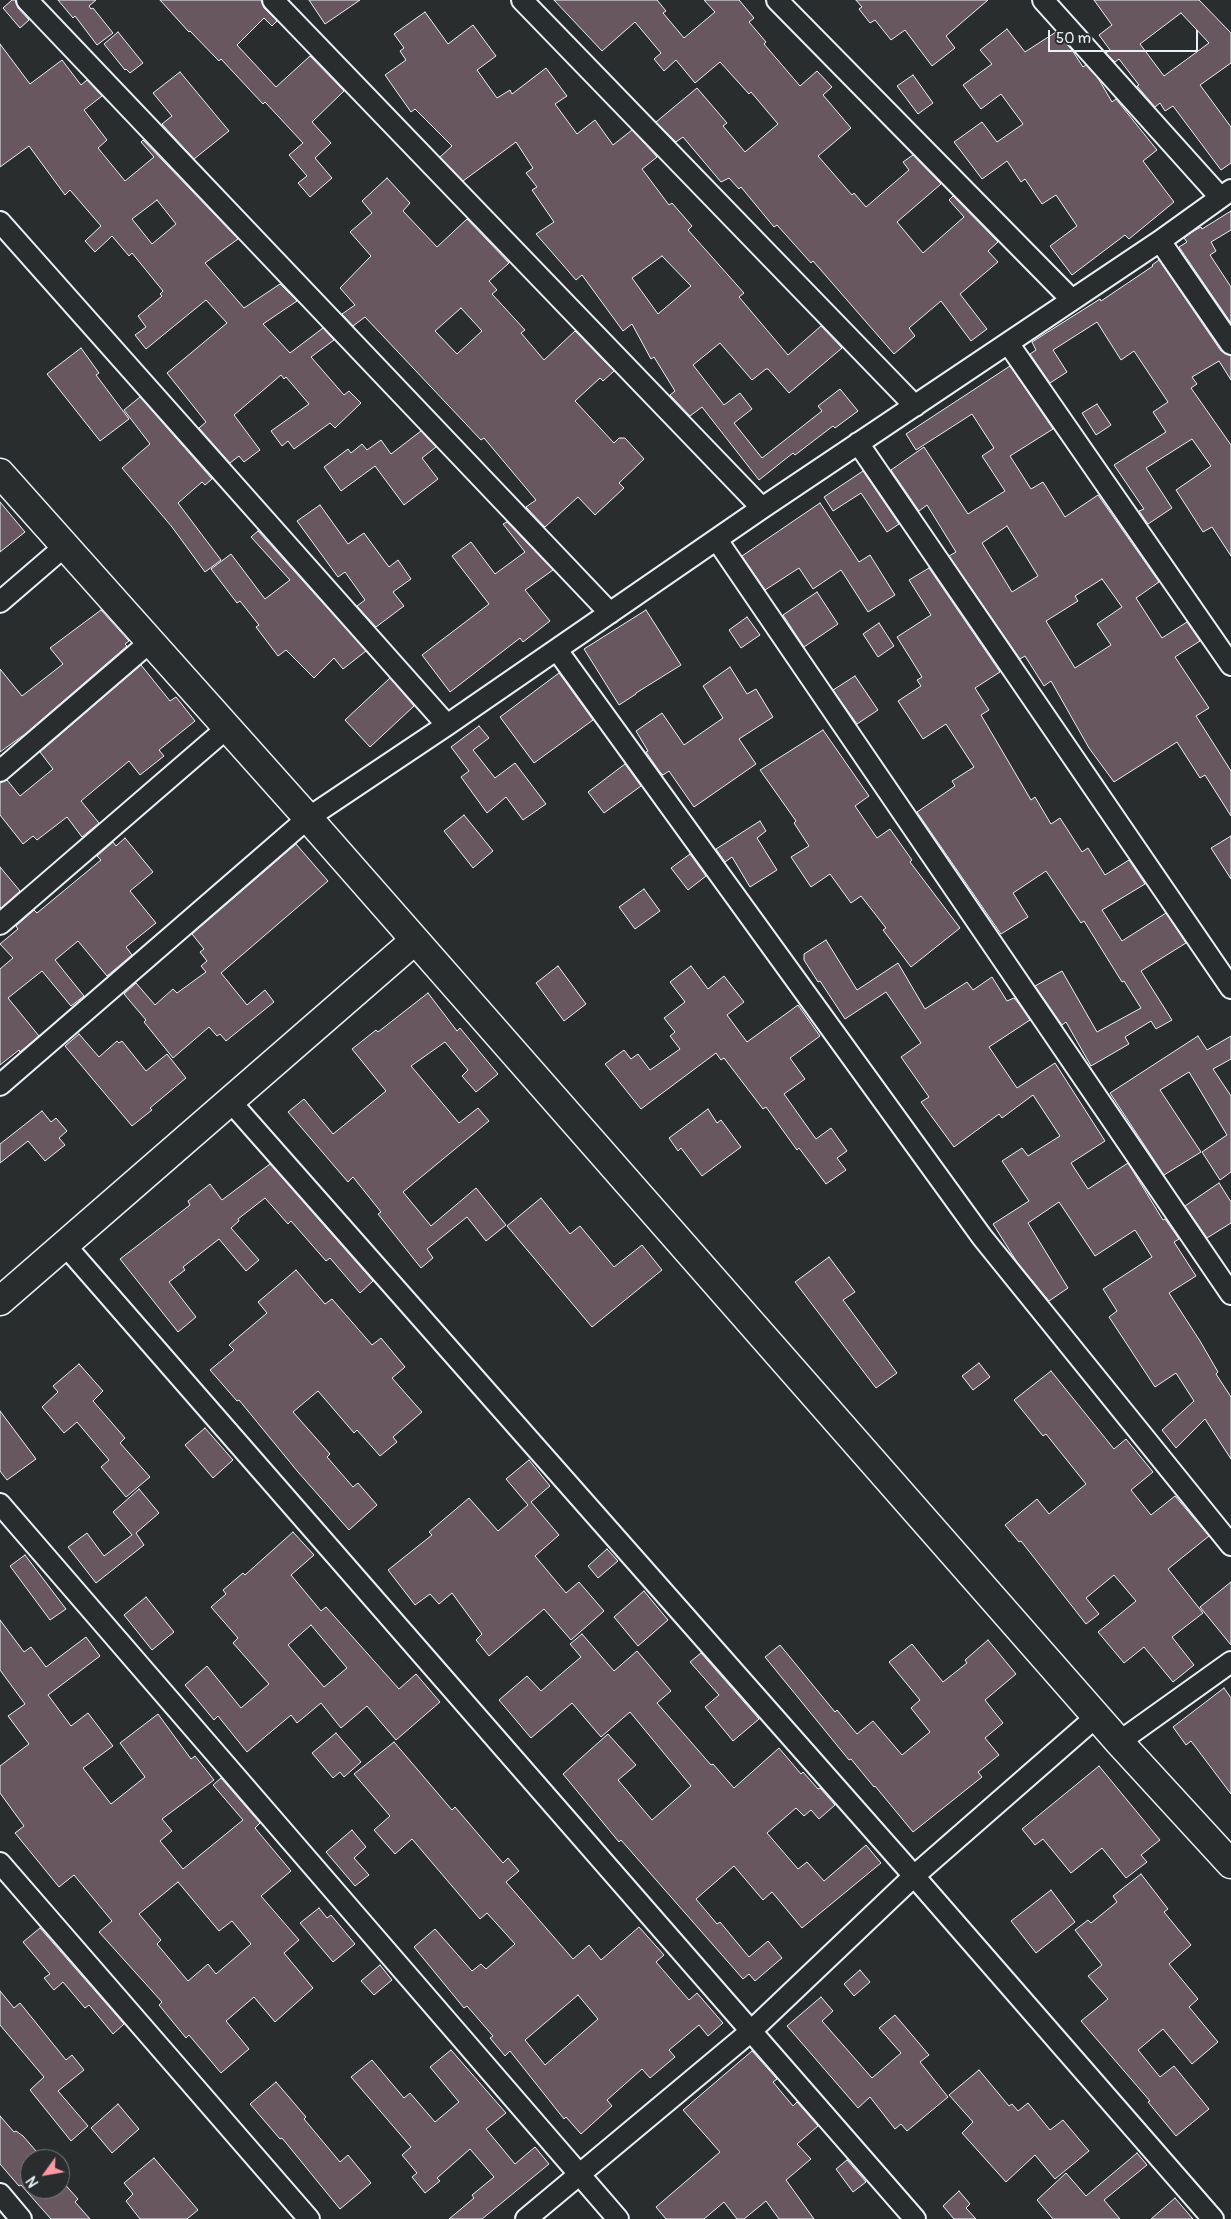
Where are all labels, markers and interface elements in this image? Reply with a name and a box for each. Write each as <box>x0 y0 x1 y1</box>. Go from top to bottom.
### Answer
scale bar <box>1051 20 1201 52</box>
text: 50 m <box>1056 29 1091 48</box>
north arrow <box>20 2149 70 2199</box>
text: N <box>23 2173 42 2190</box>

